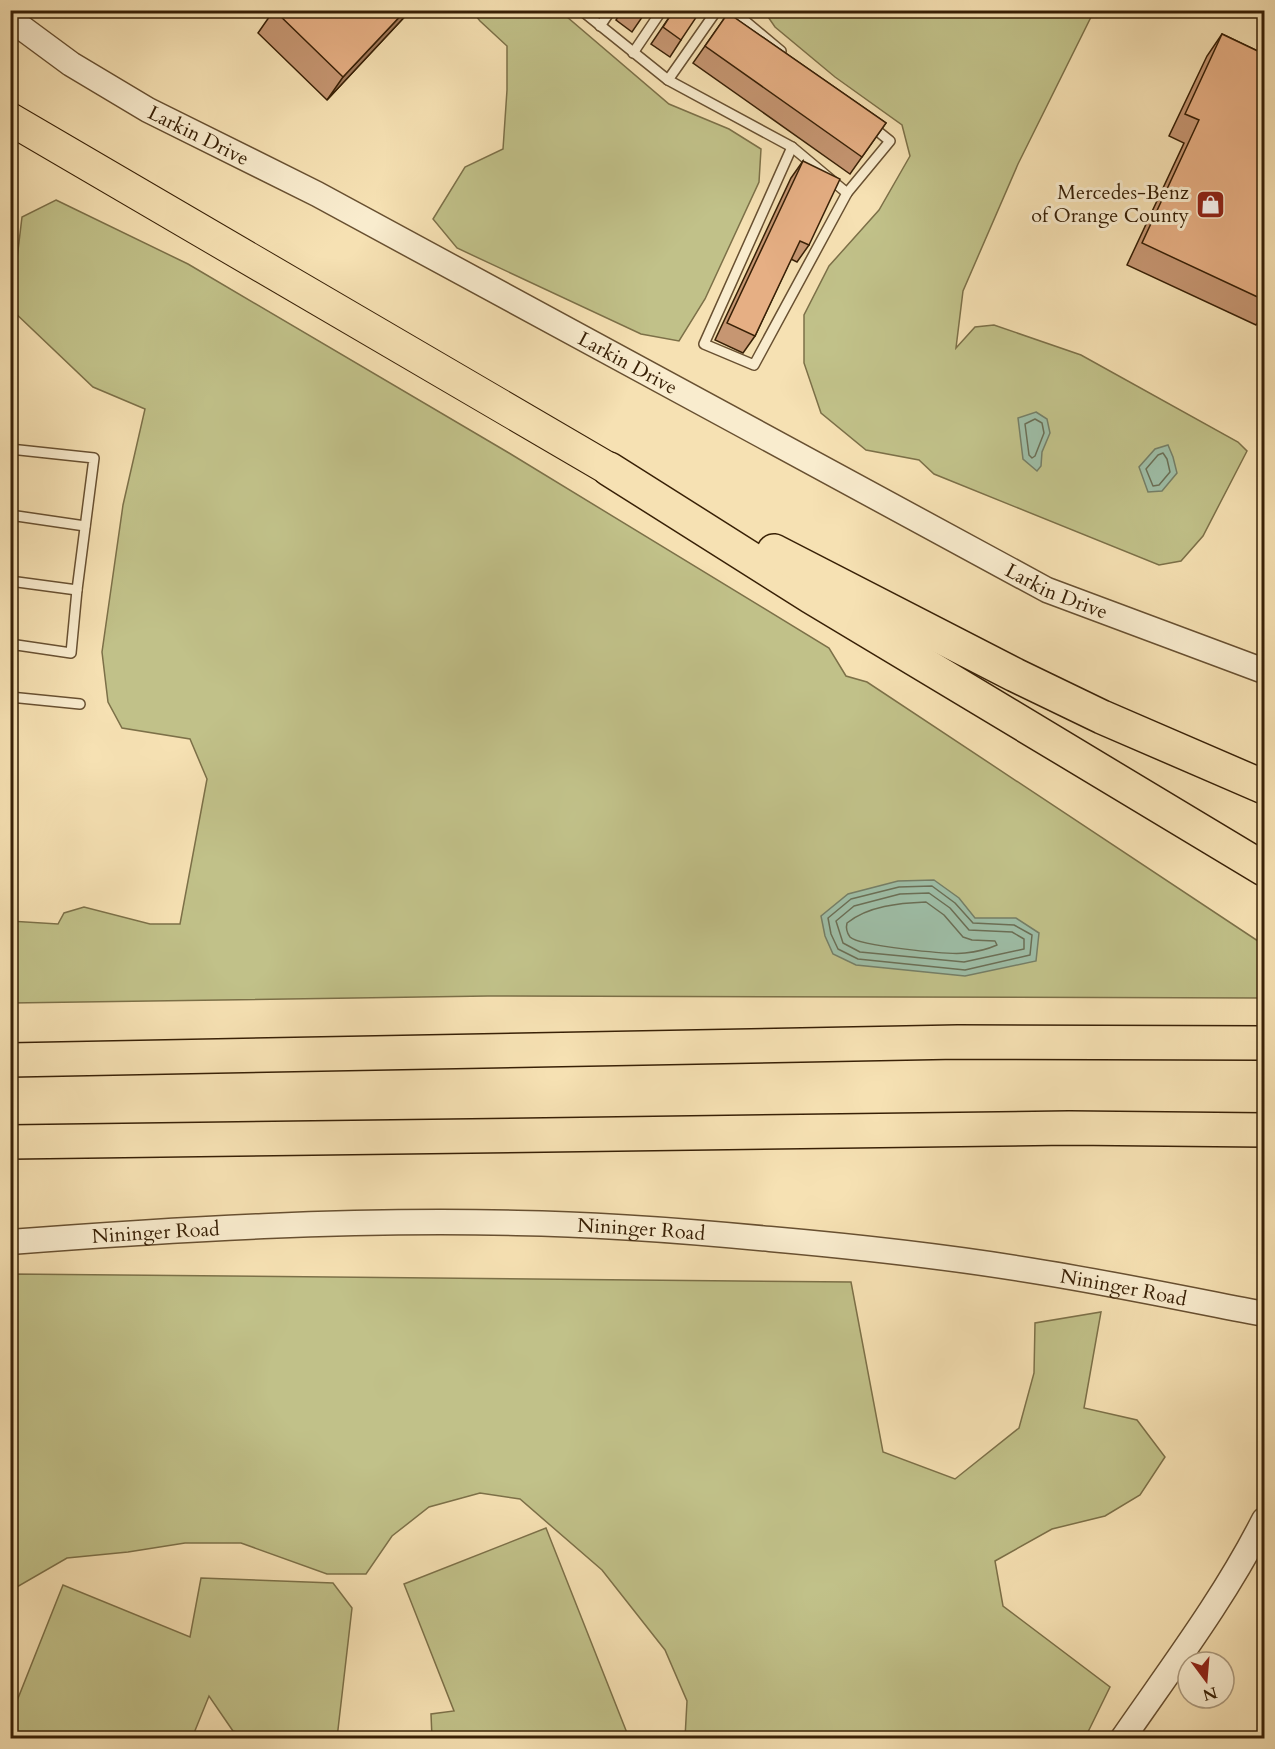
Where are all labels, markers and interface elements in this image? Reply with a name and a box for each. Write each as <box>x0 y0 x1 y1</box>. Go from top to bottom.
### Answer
street label: Larkin Drive <box>143 99 253 172</box>
place label: Mercedes-Benz of Orange County <box>1031 179 1189 229</box>
shop icon: Mercedes-Benz of Orange County <box>1194 188 1226 220</box>
street label: Larkin Drive <box>573 325 682 401</box>
street label: Larkin Drive <box>1000 557 1112 626</box>
street label: Nininger Road <box>577 1212 707 1247</box>
street label: Nininger Road <box>91 1215 221 1250</box>
street label: Nininger Road <box>1058 1263 1189 1313</box>
north arrow <box>1176 1650 1236 1710</box>
text: N <box>1200 1681 1220 1706</box>

